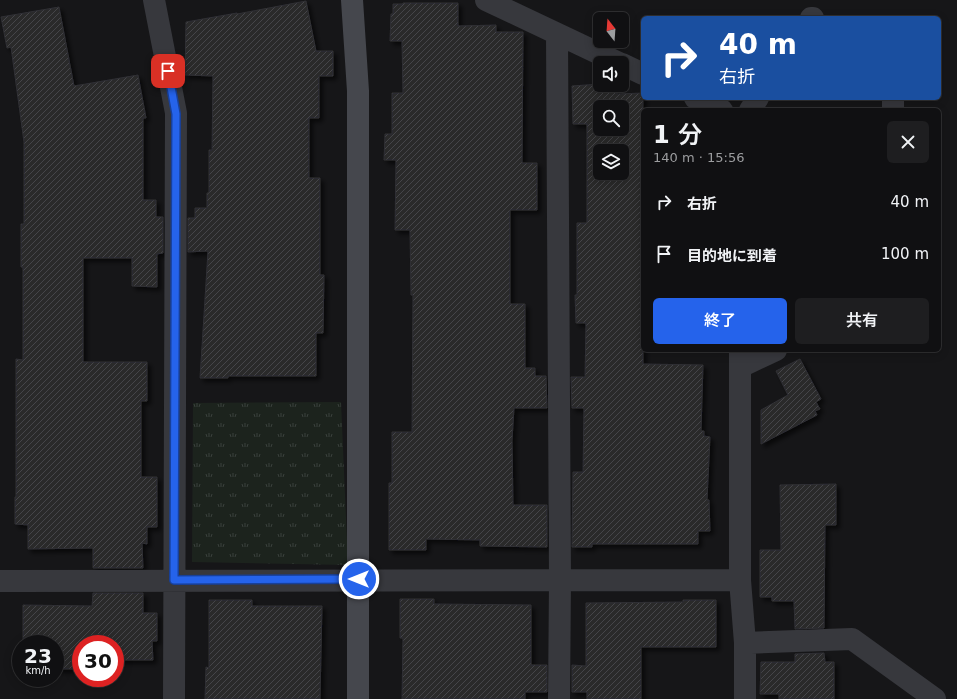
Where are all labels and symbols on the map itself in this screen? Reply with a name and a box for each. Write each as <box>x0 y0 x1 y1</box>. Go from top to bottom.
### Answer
north arrow <box>593 12 629 48</box>
pin <box>151 54 185 88</box>
position arrow <box>338 558 380 600</box>
speed limit sign: 30 <box>72 635 124 687</box>

